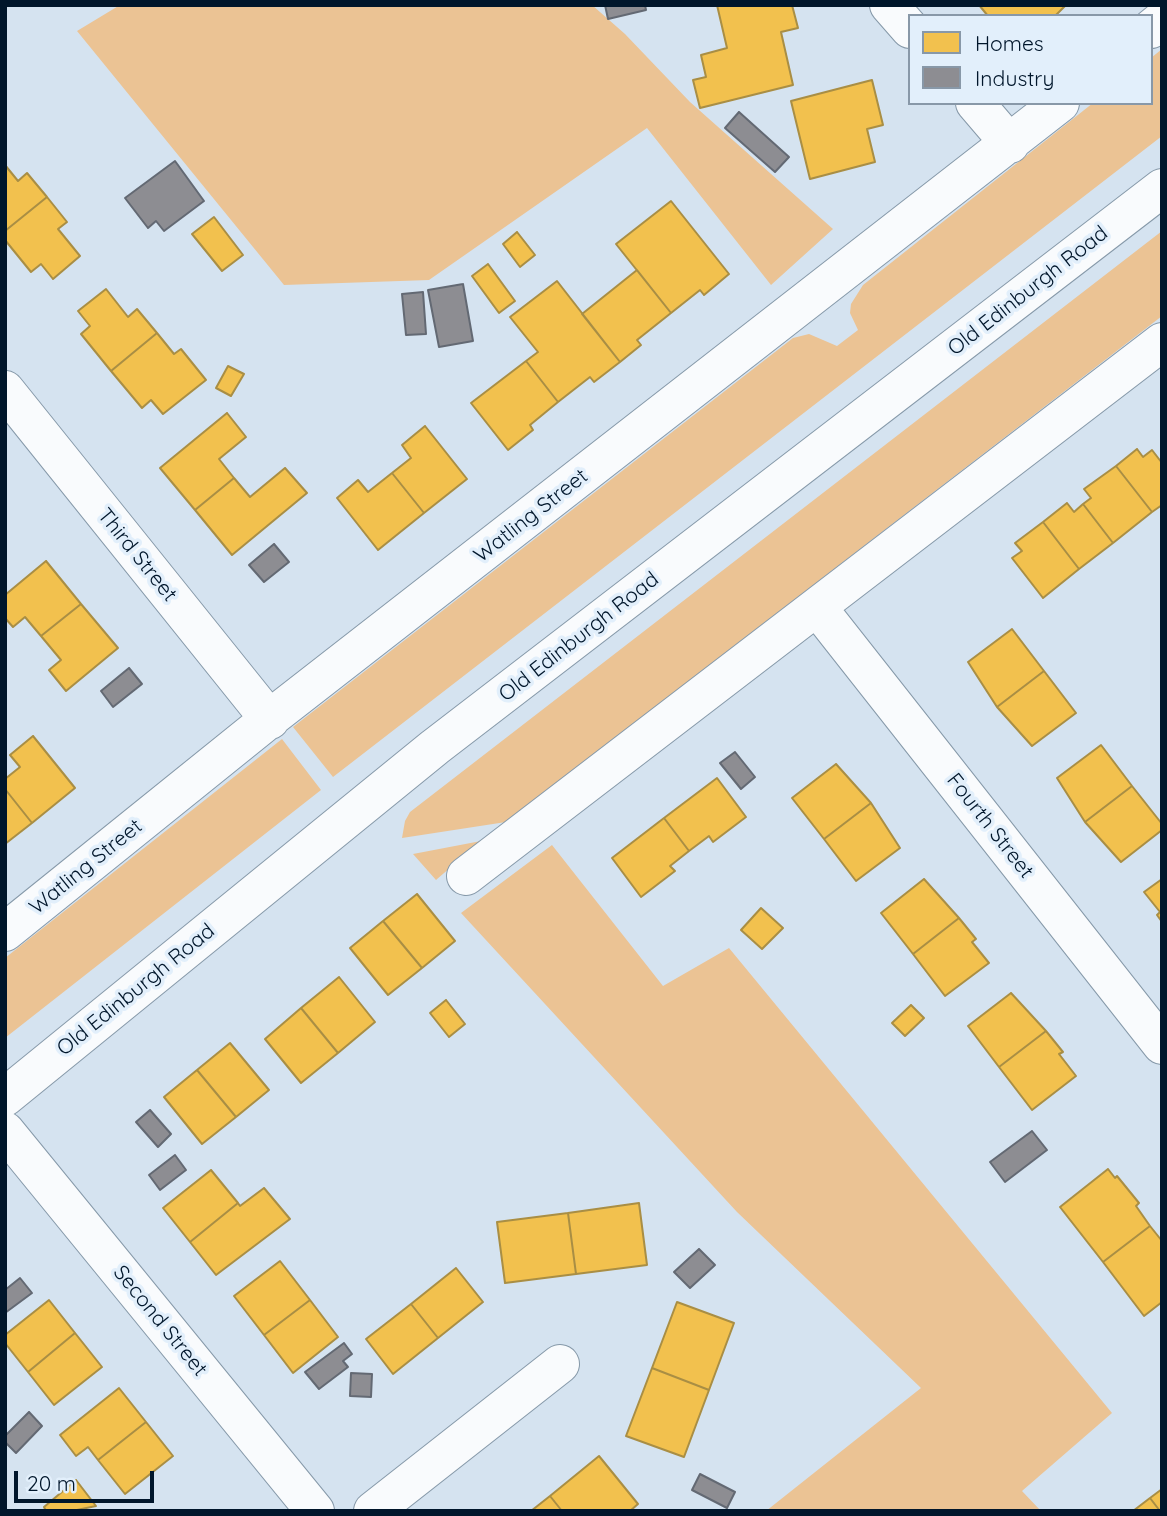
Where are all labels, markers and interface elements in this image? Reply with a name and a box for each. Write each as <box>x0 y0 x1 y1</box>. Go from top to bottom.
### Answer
legend <box>908 14 1153 105</box>
text: Homes <box>975 30 1044 56</box>
text: Industry <box>975 65 1054 91</box>
street label: Old Edinburgh Road <box>943 221 1113 361</box>
street label: Watling Street <box>469 464 593 568</box>
street label: Third Street <box>92 503 182 607</box>
street label: Old Edinburgh Road <box>494 567 664 707</box>
street label: Fourth Street <box>941 768 1039 884</box>
street label: Watling Street <box>25 814 147 920</box>
street label: Old Edinburgh Road <box>52 919 220 1061</box>
street label: Second Street <box>108 1261 212 1381</box>
scale bar <box>18 1456 158 1500</box>
text: 20 m <box>27 1470 76 1496</box>

